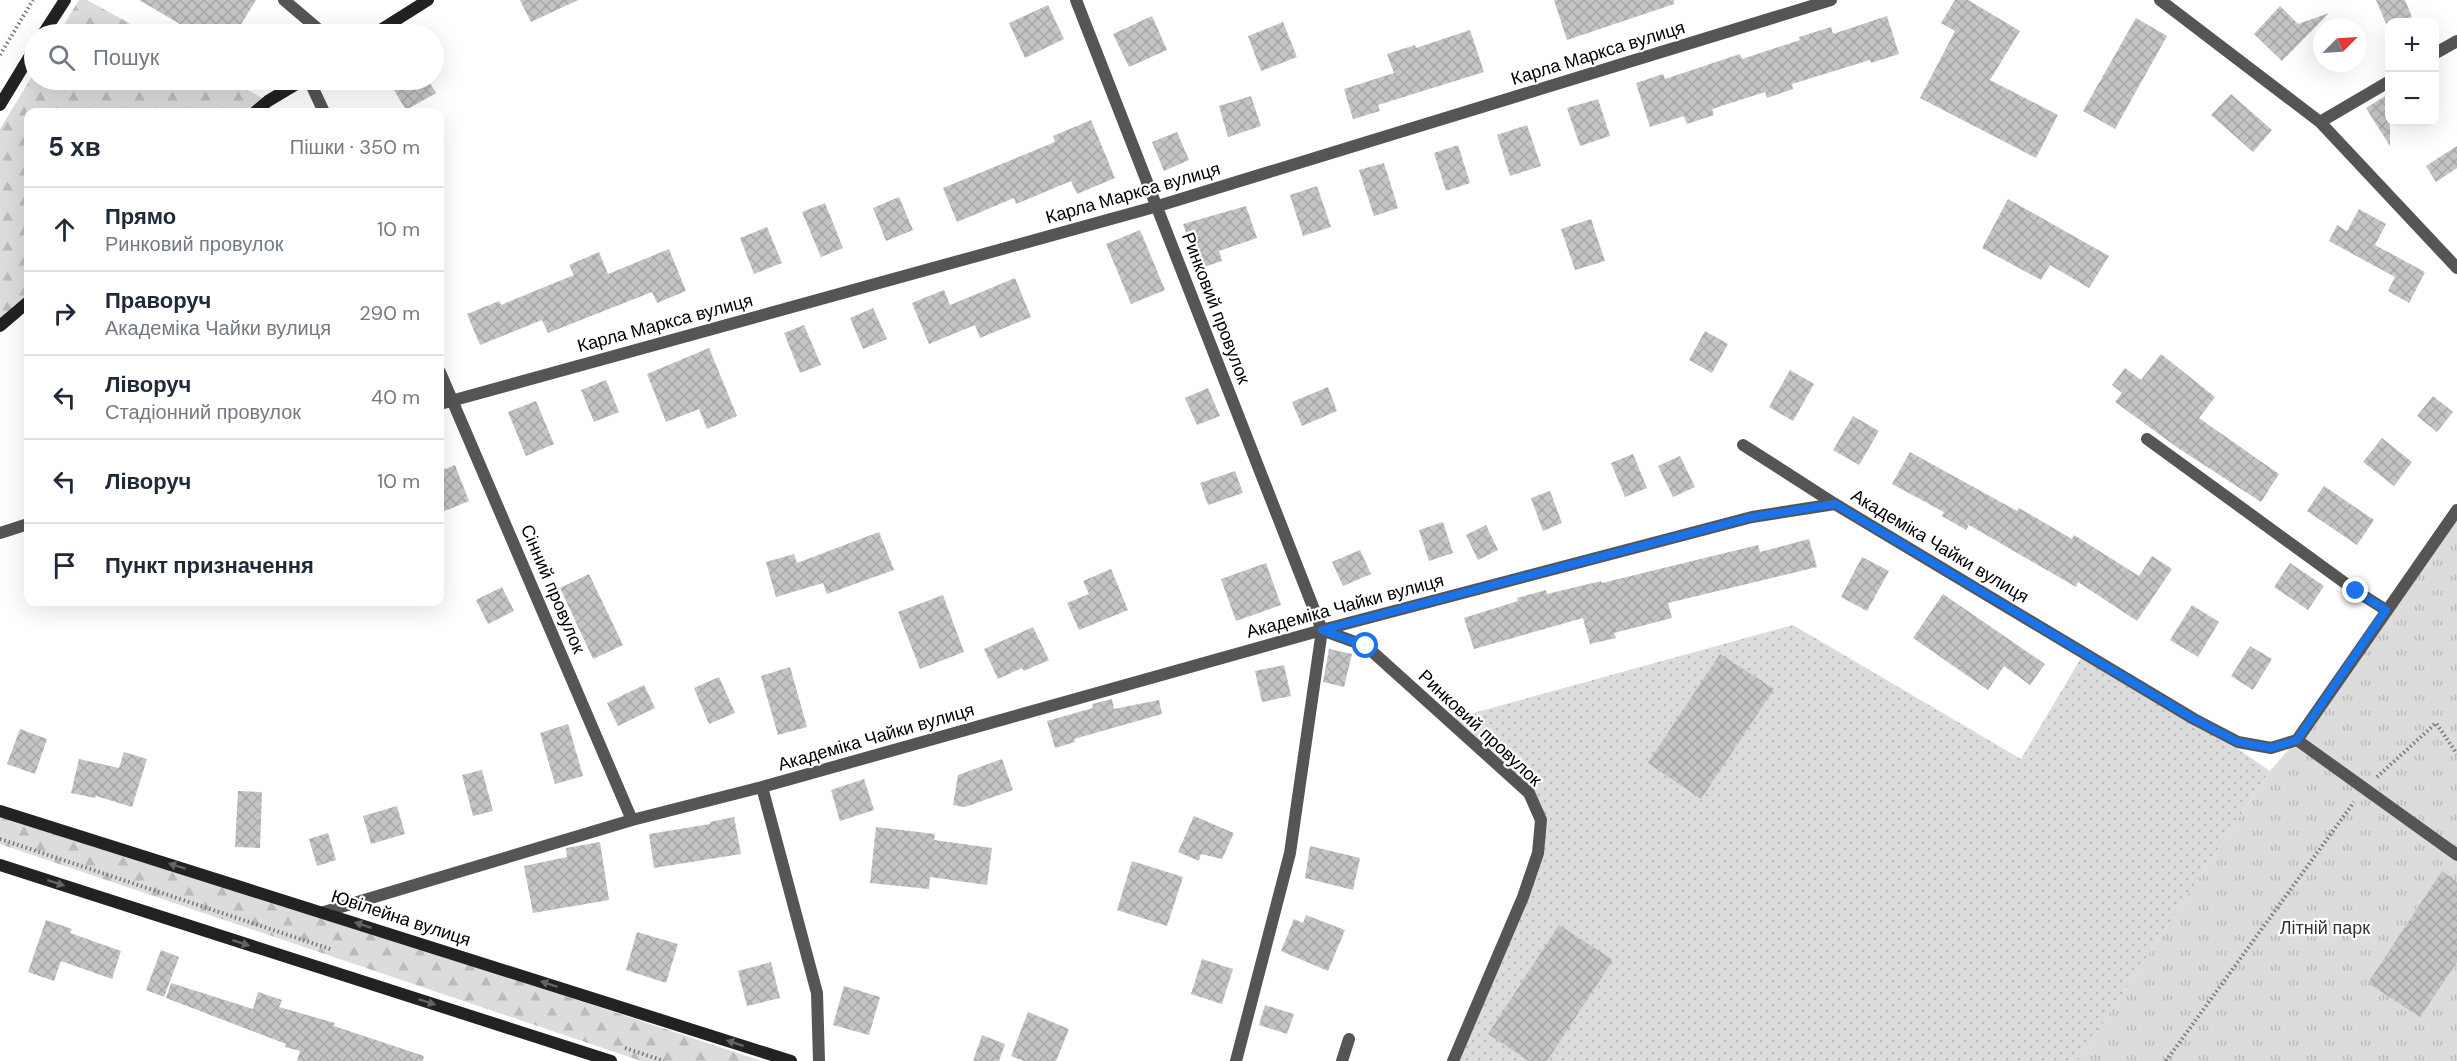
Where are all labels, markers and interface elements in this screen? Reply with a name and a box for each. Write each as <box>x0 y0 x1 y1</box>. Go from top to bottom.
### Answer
street label: Карла Маркса вулиця <box>1508 15 1688 91</box>
north arrow <box>2313 18 2367 72</box>
map controls <box>2385 18 2439 126</box>
button: + <box>2385 18 2439 72</box>
search box <box>24 24 444 90</box>
icon: search <box>45 41 78 74</box>
text: Пошук <box>93 43 159 72</box>
button: − <box>2385 72 2439 126</box>
text: 5 хв <box>48 130 101 164</box>
text: Пішки · 350 m <box>290 134 420 160</box>
street label: Карла Маркса вулиця <box>1043 157 1223 229</box>
text: Прямо <box>105 202 176 231</box>
icon: ahead <box>48 213 81 246</box>
text: 10 m <box>377 216 420 242</box>
street label: Ринковий провулок <box>1176 229 1256 387</box>
text: Ринковий провулок <box>105 231 284 257</box>
text: Праворуч <box>105 286 211 315</box>
street label: Карла Маркса вулиця <box>575 288 755 358</box>
icon: right <box>48 297 81 330</box>
text: 290 m <box>359 300 420 326</box>
text: Академіка Чайки вулиця <box>105 315 331 341</box>
text: Ліворуч <box>105 370 191 399</box>
icon: left <box>48 381 81 414</box>
text: 40 m <box>371 384 420 410</box>
text: Стадіонний провулок <box>105 399 301 425</box>
icon: left <box>48 465 81 498</box>
text: Ліворуч <box>105 467 191 496</box>
text: 10 m <box>377 468 420 494</box>
street label: Академіка Чайки вулиця <box>1847 483 2033 609</box>
street label: Сінний провулок <box>515 521 591 657</box>
icon: arrive <box>48 549 81 582</box>
text: Пункт призначення <box>105 551 314 580</box>
street label: Академіка Чайки вулиця <box>1244 568 1446 644</box>
route end <box>2342 577 2368 603</box>
route start <box>1352 632 1378 658</box>
street label: Ринковий провулок <box>1413 664 1547 792</box>
street label: Академіка Чайки вулиця <box>775 697 977 777</box>
one-way arrow <box>168 861 186 870</box>
one-way arrow <box>47 879 65 888</box>
street label: Ювілейна вулиця <box>328 884 474 952</box>
park label: Літній парк <box>2280 916 2370 940</box>
one-way arrow <box>354 919 372 929</box>
one-way arrow <box>232 938 250 948</box>
one-way arrow <box>540 979 558 988</box>
one-way arrow <box>418 998 436 1007</box>
one-way arrow <box>726 1038 744 1047</box>

